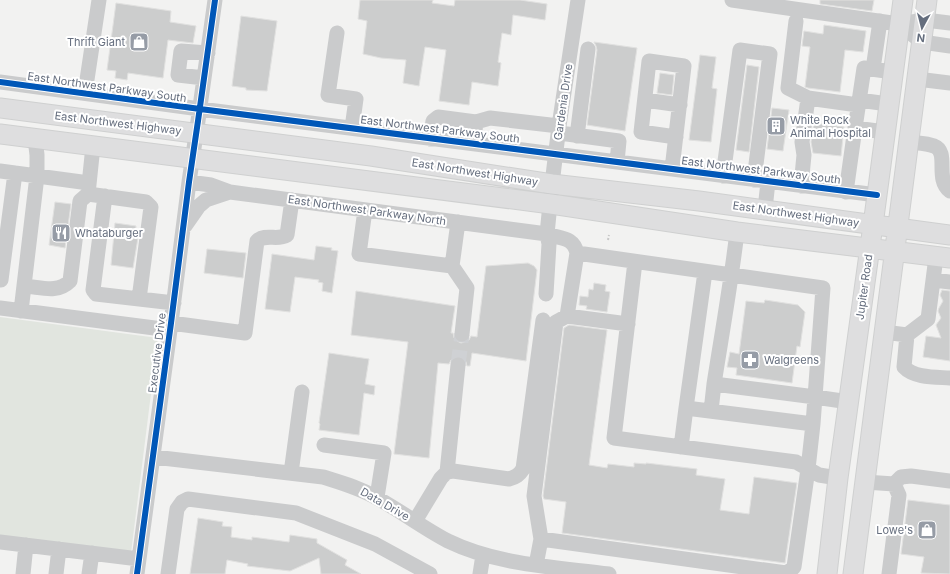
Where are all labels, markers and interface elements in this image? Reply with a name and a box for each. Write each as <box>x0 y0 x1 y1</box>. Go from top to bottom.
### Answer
north arrow <box>902 8 942 48</box>
text: N <box>916 30 926 45</box>
shop icon: Thrift Giant <box>128 31 150 53</box>
place label: Thrift Giant <box>67 35 125 49</box>
street label: Gardenia Drive <box>551 63 575 141</box>
street label: East Northwest Parkway South <box>27 69 187 105</box>
street label: East Northwest Highway <box>54 108 182 138</box>
street label: East Northwest Parkway South <box>360 112 520 146</box>
place label: White Rock Animal Hospital <box>790 113 871 140</box>
building icon: White Rock Animal Hospital <box>765 115 787 137</box>
street label: East Northwest Parkway South <box>681 153 841 187</box>
street label: East Northwest Highway <box>411 155 539 189</box>
street label: East Northwest Parkway North <box>287 192 447 228</box>
street label: East Northwest Highway <box>732 198 860 230</box>
restaurant icon: Whataburger <box>50 222 72 244</box>
place label: Whataburger <box>75 226 143 240</box>
street label: Jupiter Road <box>852 253 876 321</box>
street label: Executive Drive <box>145 312 169 394</box>
pharmacy icon: Walgreens <box>739 349 761 371</box>
place label: Walgreens <box>764 353 819 367</box>
street label: Data Drive <box>358 484 412 524</box>
shop icon: Lowe's <box>916 519 938 541</box>
place label: Lowe's <box>876 523 913 537</box>

